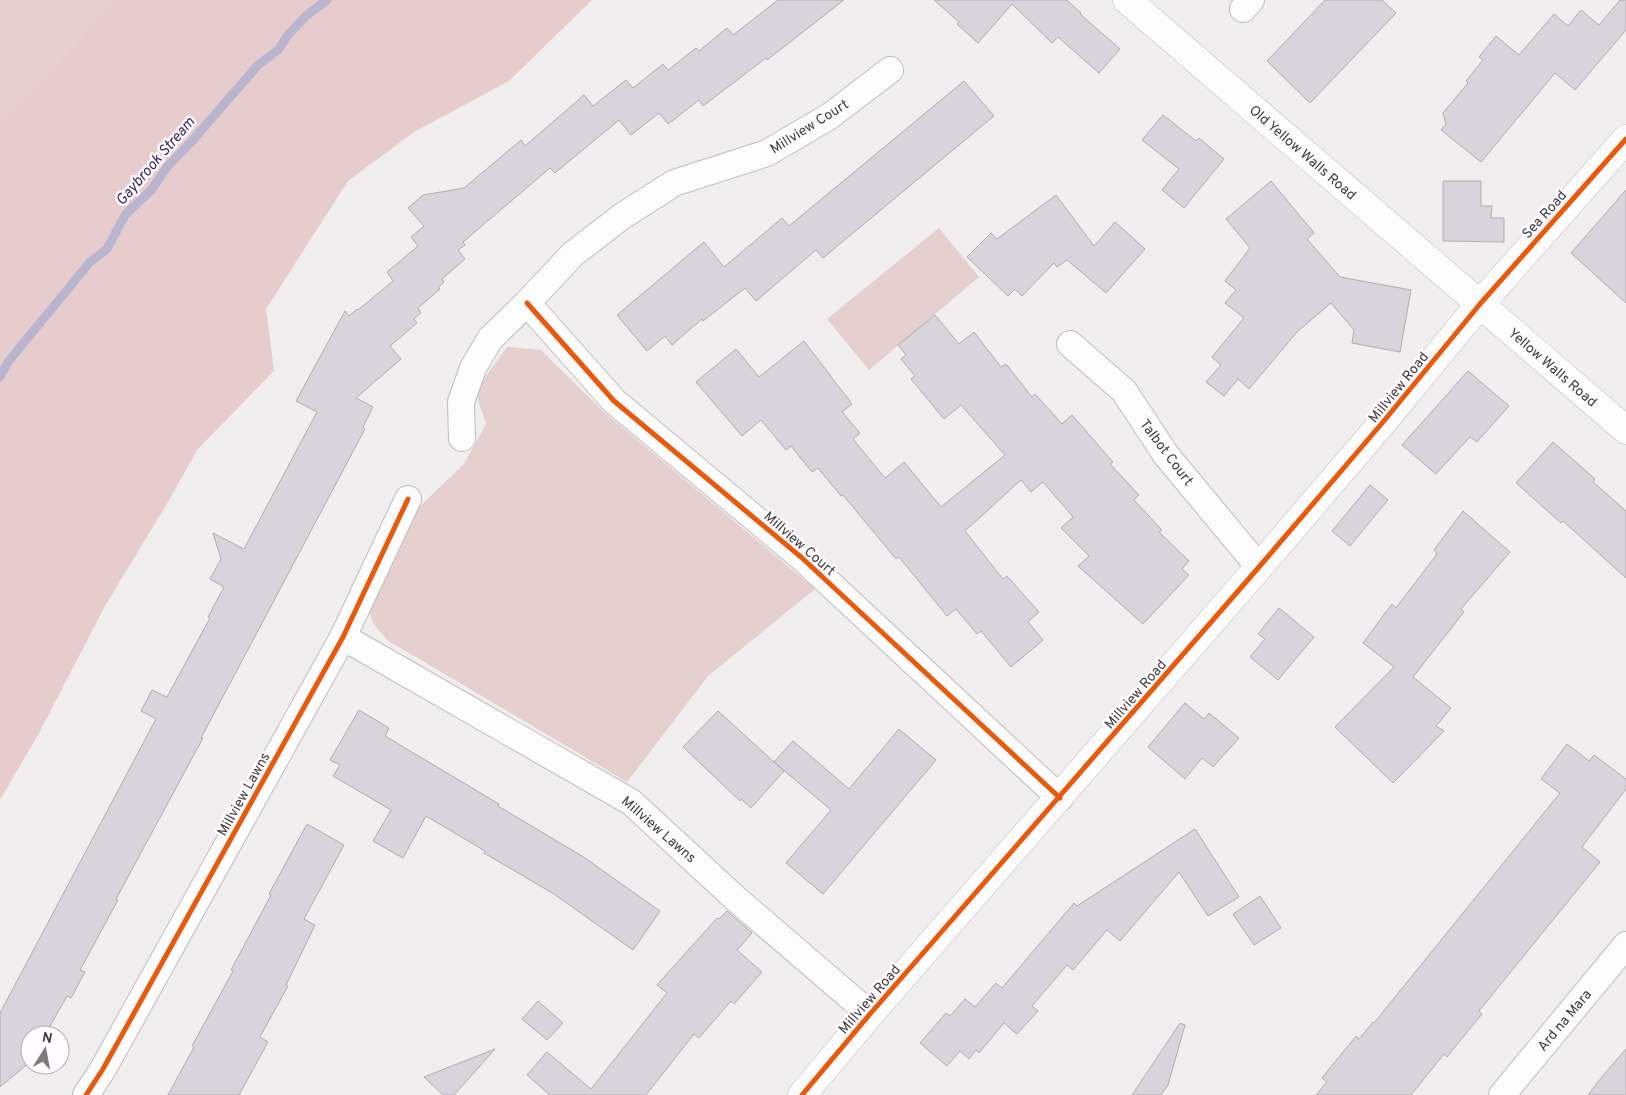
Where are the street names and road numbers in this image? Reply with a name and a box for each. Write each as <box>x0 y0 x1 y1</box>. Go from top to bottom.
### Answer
street label: Millview Court <box>767 96 852 158</box>
street label: Old Yellow Walls Road <box>1245 102 1359 204</box>
street label: Sea Road <box>1519 188 1571 242</box>
street label: Yellow Walls Road <box>1504 325 1600 411</box>
street label: Millview Road <box>1366 349 1433 427</box>
street label: Talbot Court <box>1135 416 1196 489</box>
street label: Millview Court <box>760 508 838 580</box>
street label: Millview Road <box>1102 657 1171 733</box>
street label: Millview Lawns <box>214 750 274 840</box>
street label: Millview Lawns <box>617 793 699 867</box>
street label: Millview Road <box>836 962 905 1038</box>
street label: Ard na Mara <box>1534 987 1596 1055</box>

